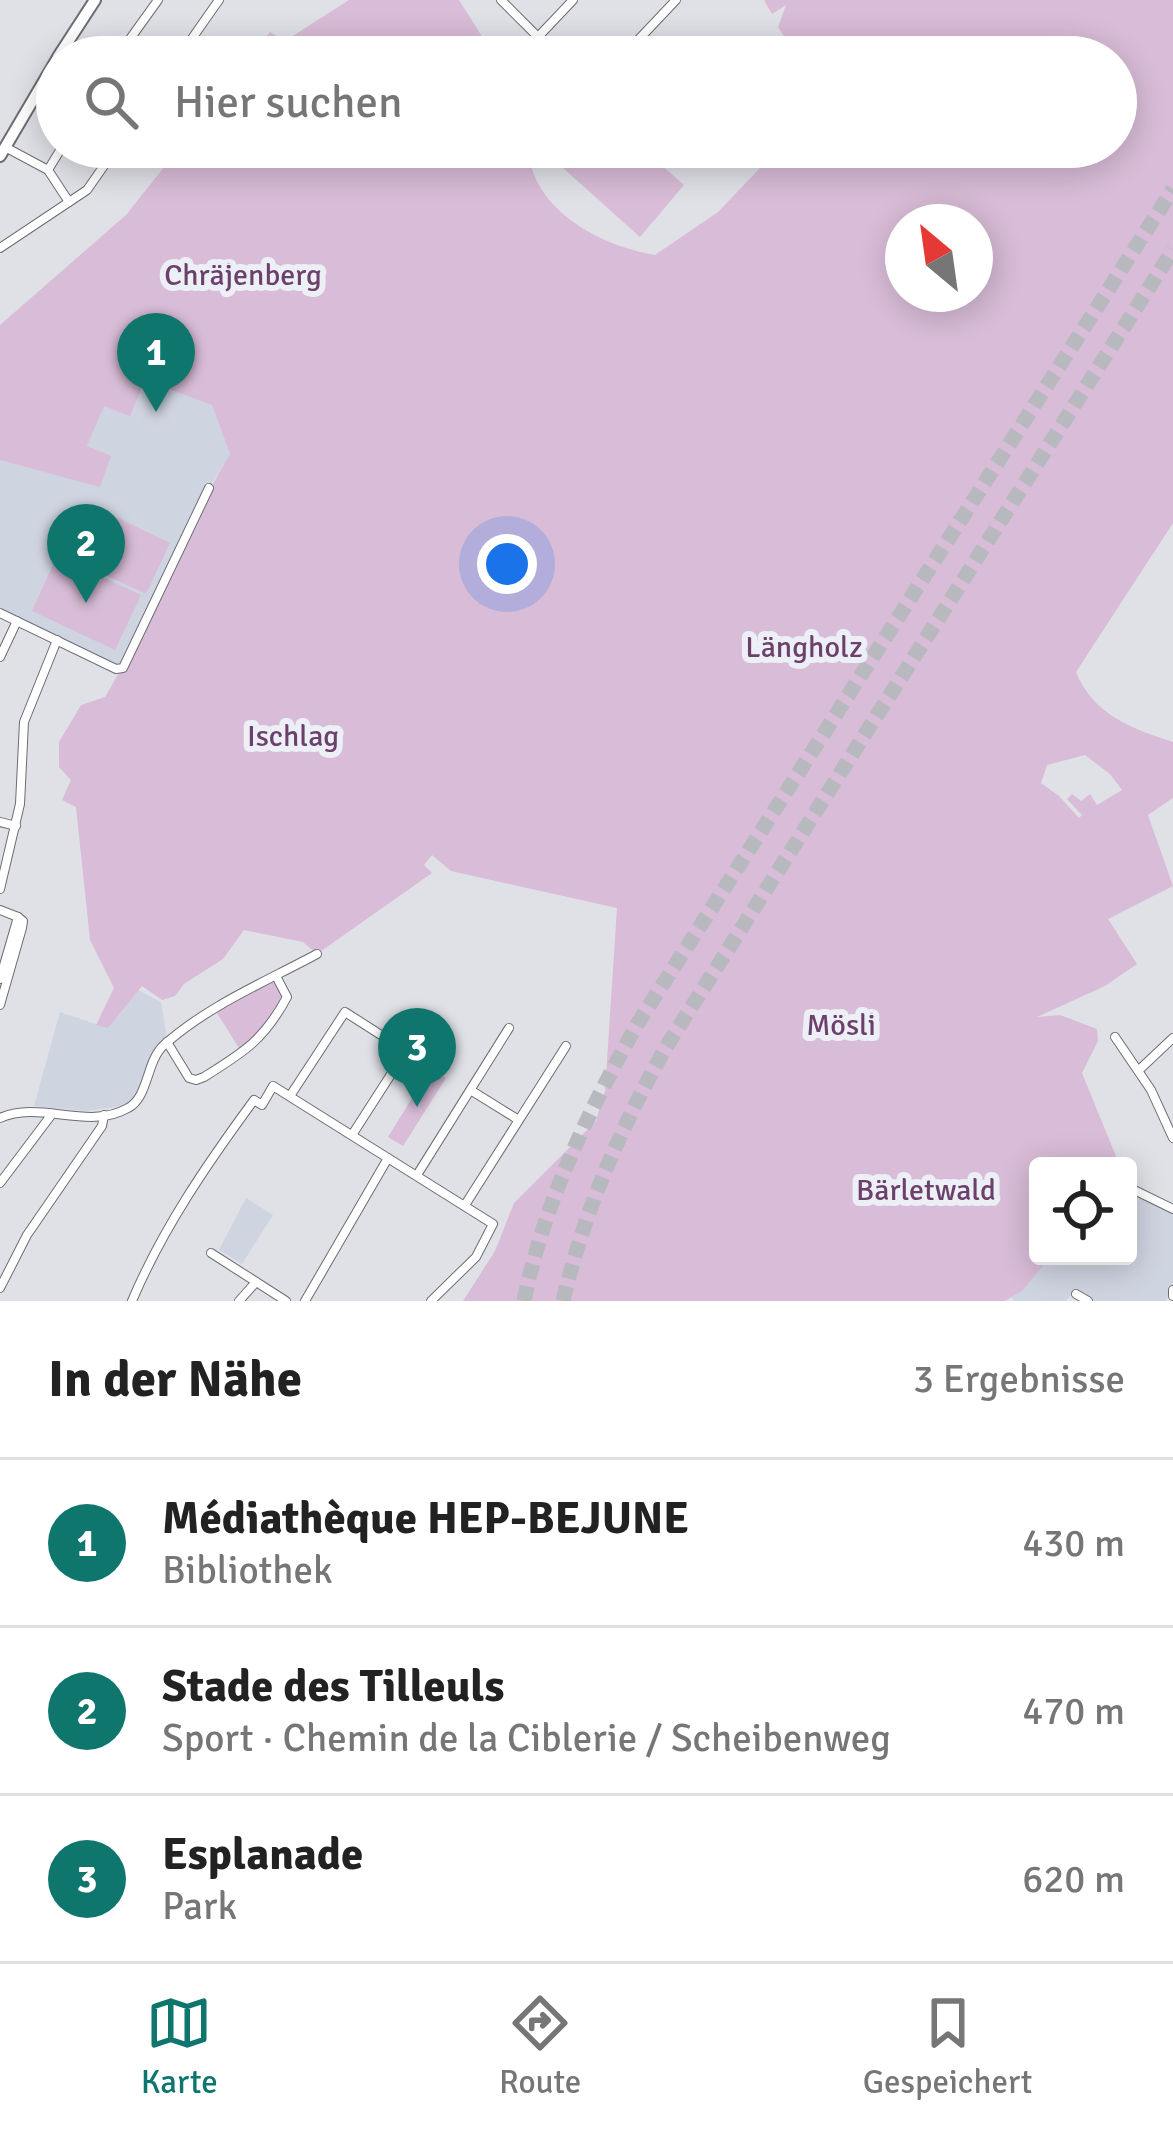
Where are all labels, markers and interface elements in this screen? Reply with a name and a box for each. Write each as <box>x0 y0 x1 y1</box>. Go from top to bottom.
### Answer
search box <box>36 36 1137 168</box>
icon: search <box>78 69 144 135</box>
text: Hier suchen <box>174 75 403 130</box>
north arrow <box>885 204 993 312</box>
park label: Chräjenberg <box>164 257 322 294</box>
pin: 1 <box>117 313 195 412</box>
pin: 2 <box>47 504 125 603</box>
your location <box>477 534 537 594</box>
park label: Längholz <box>745 629 863 666</box>
park label: Ischlag <box>247 718 339 755</box>
park label: Mösli <box>806 1007 876 1044</box>
pin: 3 <box>378 1008 456 1107</box>
map controls <box>1029 1157 1137 1265</box>
button: locate <box>1029 1157 1137 1265</box>
park label: Bärletwald <box>856 1172 996 1209</box>
text: In der Nähe <box>48 1348 302 1411</box>
text: 3 Ergebnisse <box>913 1355 1125 1403</box>
text: Médiathèque HEP-BEJUNE <box>162 1491 689 1546</box>
text: 1 <box>76 1519 98 1567</box>
text: 430 m <box>1022 1519 1125 1567</box>
text: Bibliothek <box>162 1546 332 1594</box>
text: Stade des Tilleuls <box>162 1659 504 1714</box>
text: 2 <box>76 1687 98 1735</box>
text: 470 m <box>1022 1687 1125 1735</box>
text: Sport · Chemin de la Ciblerie / Scheibenweg <box>162 1714 891 1762</box>
text: Esplanade <box>162 1827 363 1882</box>
text: 3 <box>76 1855 98 1903</box>
text: 620 m <box>1022 1855 1125 1903</box>
text: Park <box>162 1882 237 1930</box>
tab: Karte <box>141 1990 218 2103</box>
tab: Route <box>499 1990 581 2103</box>
tab: Gespeichert <box>863 1990 1032 2103</box>

